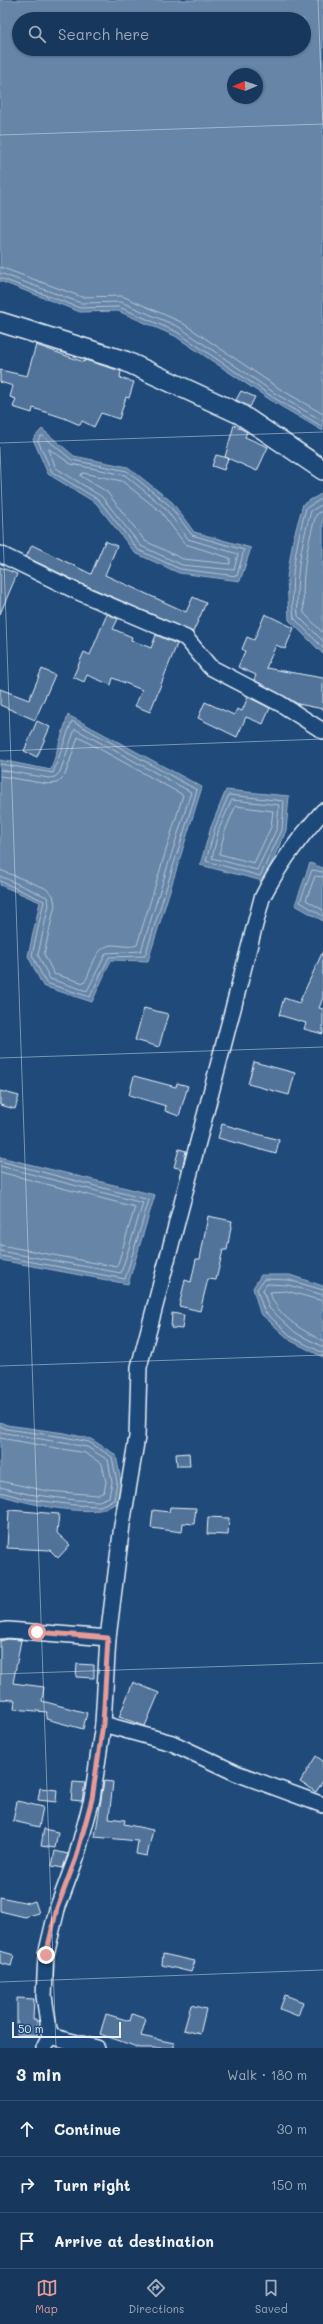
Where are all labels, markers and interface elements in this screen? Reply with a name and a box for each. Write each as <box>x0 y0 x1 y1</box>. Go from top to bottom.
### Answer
search box <box>12 12 311 56</box>
icon: search <box>26 23 48 45</box>
text: Search here <box>58 24 149 44</box>
north arrow <box>227 68 263 104</box>
route start <box>28 1623 46 1641</box>
route end <box>37 1946 55 1964</box>
scale bar <box>12 2020 121 2039</box>
text: 50 m <box>18 2021 44 2036</box>
text: 3 min <box>16 2063 61 2085</box>
text: Walk · 180 m <box>227 2066 307 2083</box>
icon: ahead <box>16 2118 38 2140</box>
text: Continue <box>54 2119 121 2139</box>
text: 30 m <box>277 2120 307 2137</box>
icon: right <box>16 2174 38 2196</box>
text: Turn right <box>54 2175 131 2195</box>
text: 150 m <box>271 2176 307 2193</box>
icon: arrive <box>16 2230 38 2252</box>
text: Arrive at destination <box>54 2231 214 2251</box>
tab: Map <box>35 2277 58 2316</box>
tab: Directions <box>128 2277 184 2316</box>
tab: Saved <box>255 2277 288 2316</box>

